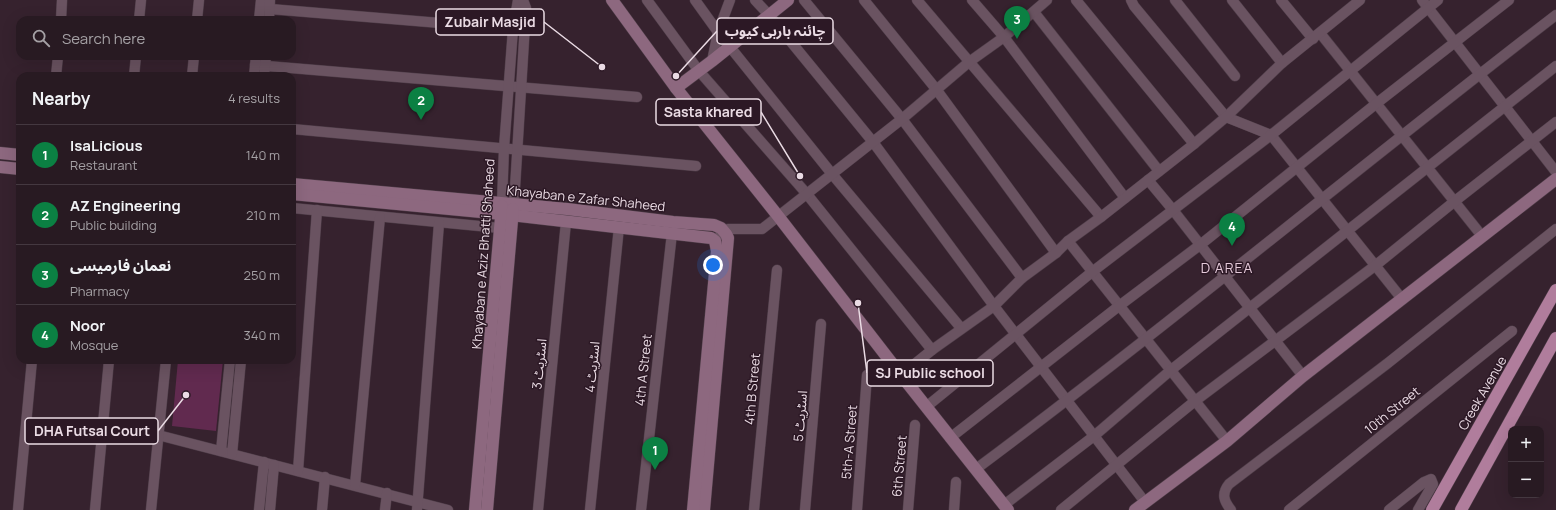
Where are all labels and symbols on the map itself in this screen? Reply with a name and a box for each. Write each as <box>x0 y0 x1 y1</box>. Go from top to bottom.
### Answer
pin: 3 <box>1004 6 1030 39</box>
callout: Zubair Masjid <box>436 9 544 35</box>
text: Zubair Masjid <box>444 12 536 31</box>
callout: چائنہ باربی کیوب <box>717 18 833 44</box>
text: چائنہ باربی کیوب <box>725 21 825 41</box>
pin: 2 <box>408 87 434 120</box>
callout: Sasta khared <box>656 99 761 125</box>
text: Sasta khared <box>664 102 752 121</box>
street label: Khayaban e Aziz Bhatti Shaheed <box>467 158 499 350</box>
street label: Khayaban e Zafar Shaheed <box>506 181 666 215</box>
pin: 4 <box>1219 213 1245 246</box>
your location <box>703 255 723 275</box>
district label: D AREA <box>1201 258 1253 277</box>
street label: 4th A Street <box>630 333 656 407</box>
street label: اسٹریٹ 3 <box>527 338 551 390</box>
street label: اسٹریٹ 4 <box>580 341 604 393</box>
street label: 4th B Street <box>740 352 764 426</box>
street label: Creek Avenue <box>1454 352 1511 433</box>
callout: SJ Public school <box>867 360 993 386</box>
text: SJ Public school <box>875 363 985 382</box>
street label: 10th Street <box>1360 382 1424 438</box>
street label: اسٹریٹ 5 <box>789 390 811 442</box>
street label: 5th-A Street <box>837 404 861 480</box>
callout: DHA Futsal Court <box>25 418 158 444</box>
text: DHA Futsal Court <box>34 421 150 440</box>
street label: 6th Street <box>887 434 911 498</box>
pin: 1 <box>642 437 668 470</box>

